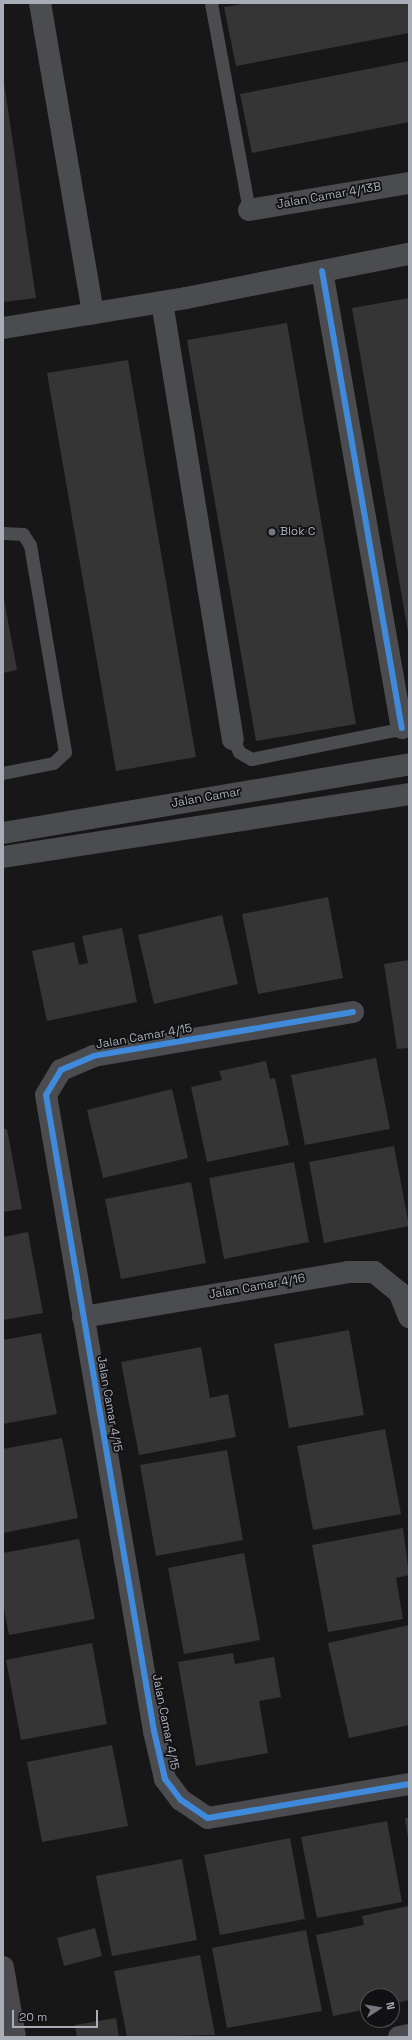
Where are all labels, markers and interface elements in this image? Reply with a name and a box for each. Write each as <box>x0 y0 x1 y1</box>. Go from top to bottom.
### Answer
street label: Jalan Camar 4/13B <box>276 180 382 212</box>
place label: Blok C <box>280 525 316 539</box>
marker: Blok C <box>267 527 277 537</box>
street label: Jalan Camar <box>170 785 242 811</box>
street label: Jalan Camar 4/15 <box>95 1021 193 1053</box>
street label: Jalan Camar 4/16 <box>208 1271 306 1303</box>
street label: Jalan Camar 4/15 <box>93 1355 125 1453</box>
street label: Jalan Camar 4/15 <box>149 1673 181 1771</box>
north arrow <box>360 1988 400 2028</box>
text: N <box>383 2001 398 2011</box>
scale bar <box>14 2002 100 2028</box>
text: 20 m <box>19 2009 47 2025</box>

